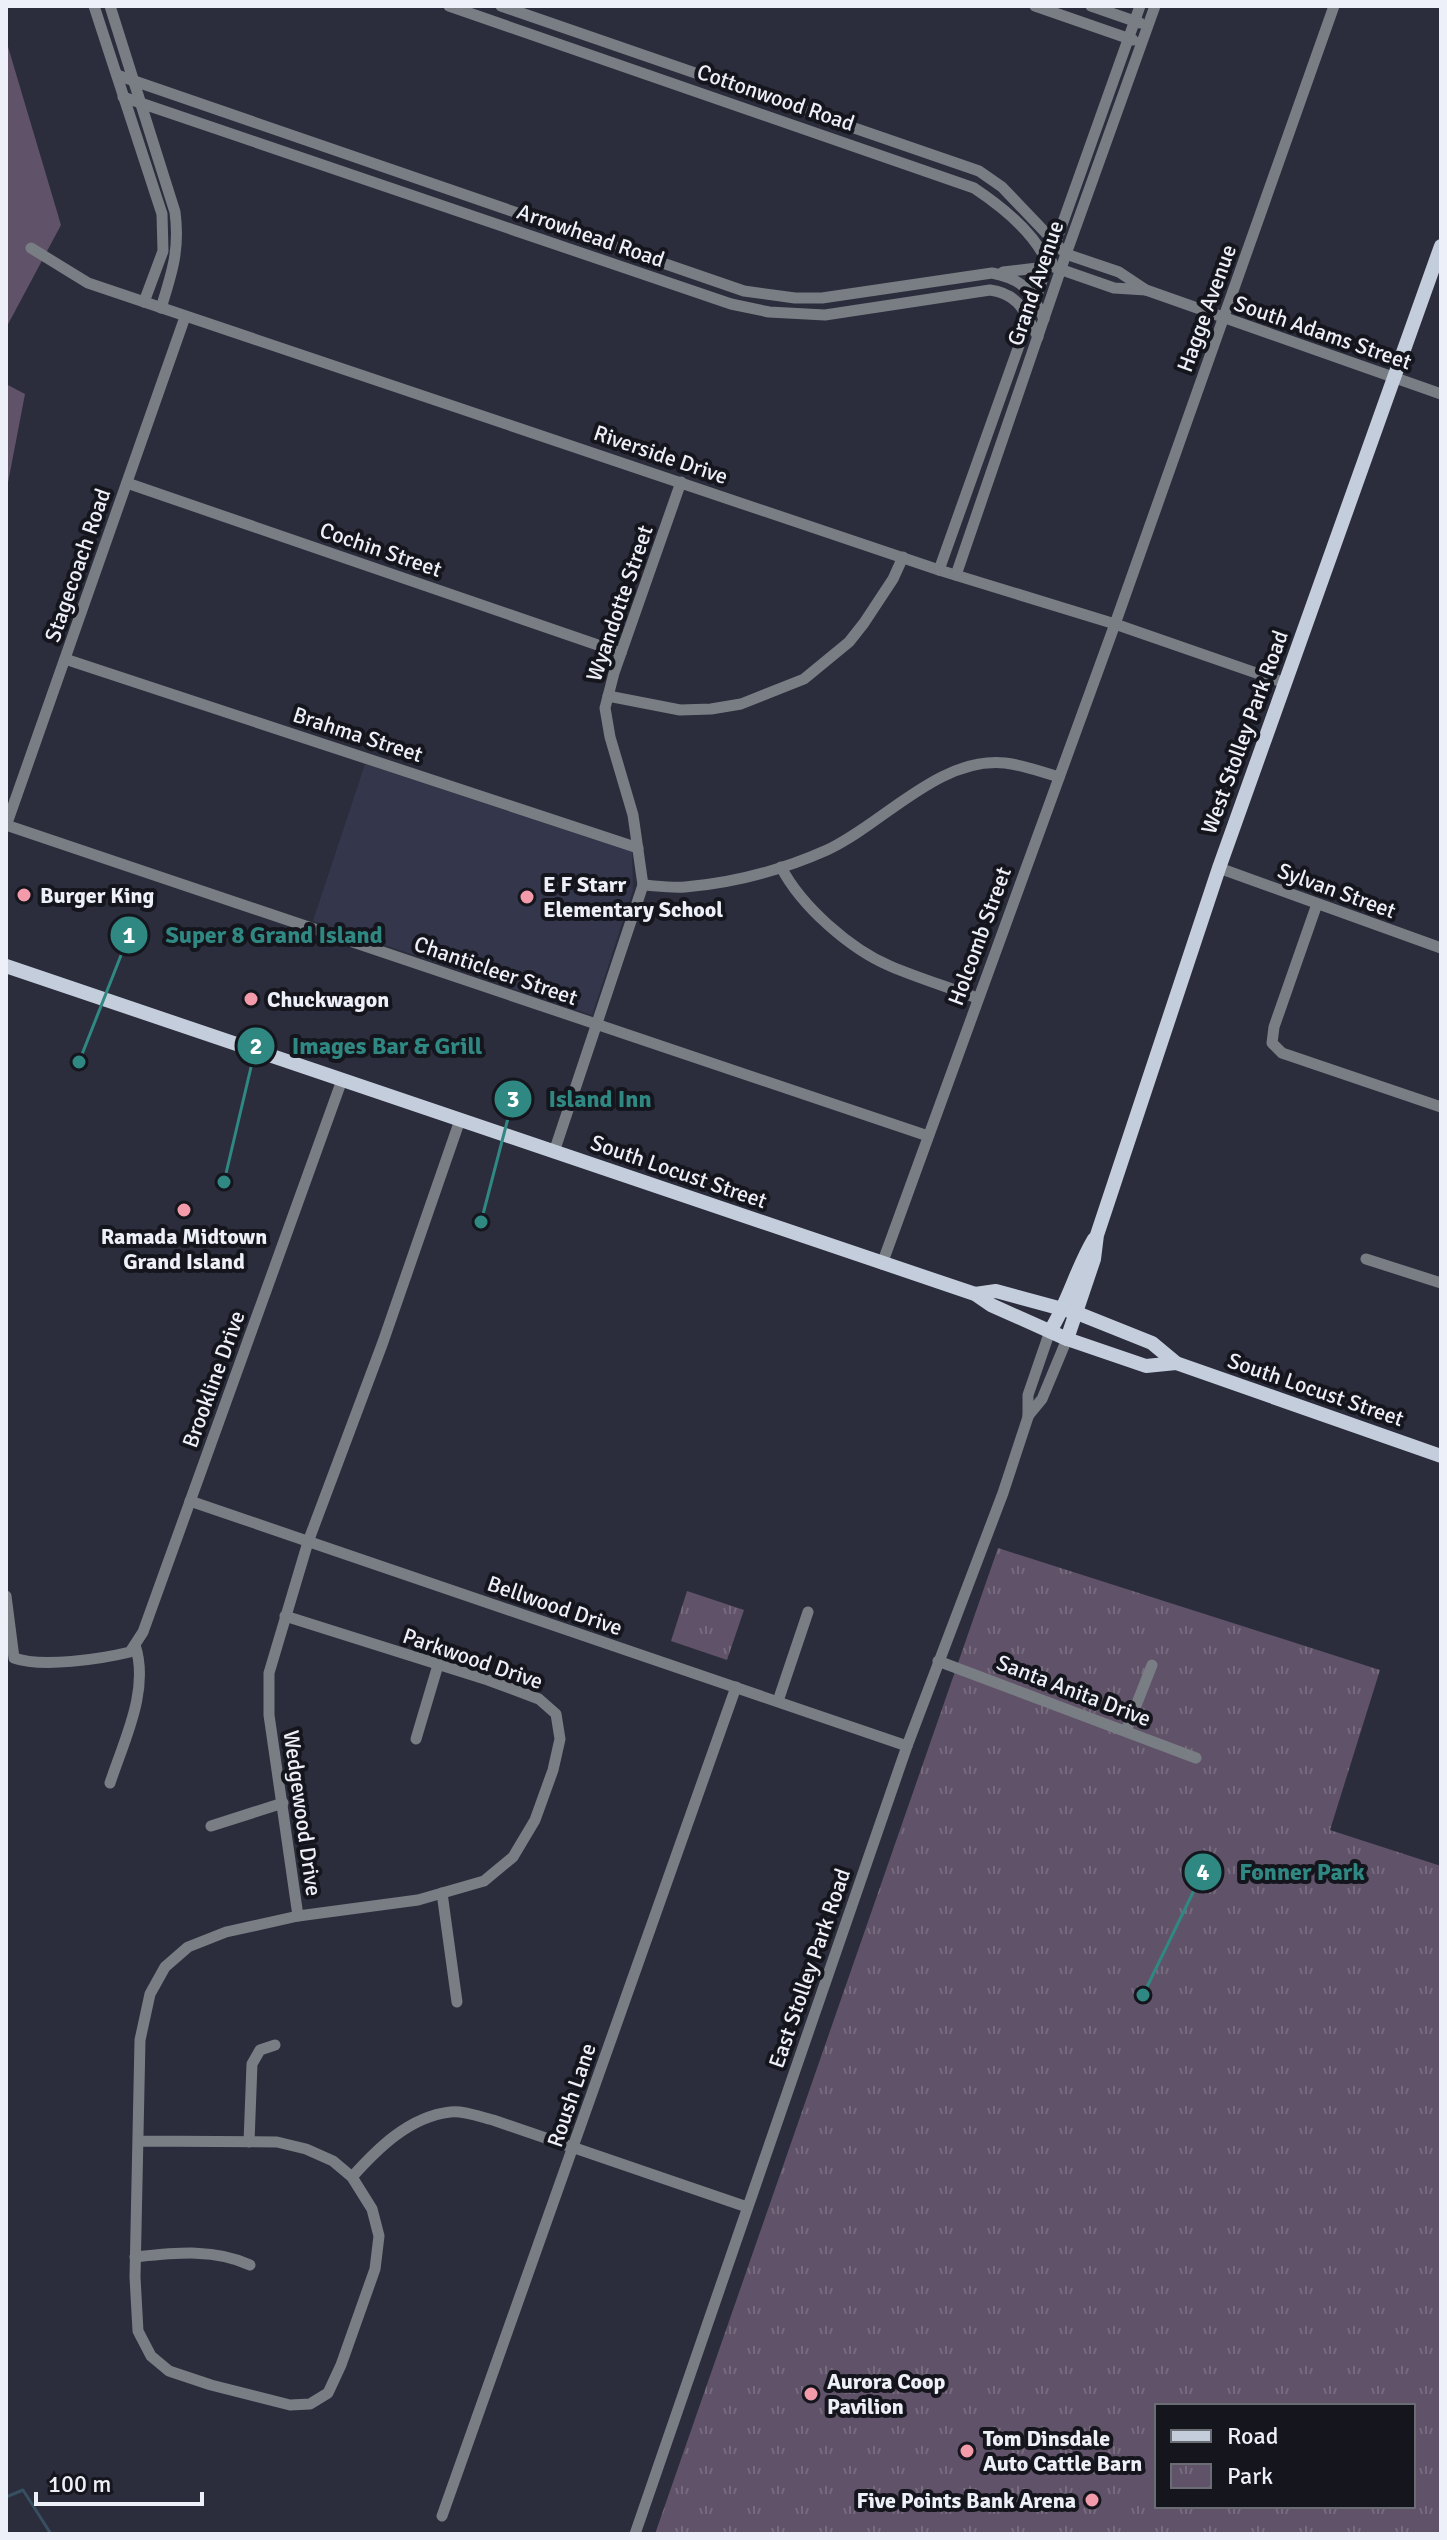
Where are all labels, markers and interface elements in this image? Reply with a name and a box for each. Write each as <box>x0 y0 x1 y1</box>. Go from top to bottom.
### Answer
street label: Cottonwood Road <box>694 58 858 137</box>
street label: Arrowhead Road <box>514 198 668 273</box>
street label: Grand Avenue <box>1001 217 1069 349</box>
street label: Hagge Avenue <box>1171 241 1242 376</box>
street label: South Adams Street <box>1231 289 1415 376</box>
street label: Riverside Drive <box>590 419 731 490</box>
street label: Stagecoach Road <box>39 485 116 646</box>
street label: Cochin Street <box>316 516 446 583</box>
street label: Wyandotte Street <box>580 521 659 685</box>
street label: West Stolley Park Road <box>1195 627 1294 838</box>
street label: Brahma Street <box>290 701 426 768</box>
street label: Sylvan Street <box>1274 857 1400 924</box>
street label: Holcomb Street <box>942 863 1017 1009</box>
place label: E F Starr Elementary School <box>543 871 723 923</box>
place label: Burger King <box>40 882 155 909</box>
marker: Burger King <box>15 886 33 904</box>
marker: E F Starr Elementary School <box>518 888 536 906</box>
callout: Super 8 Grand Island <box>109 911 398 959</box>
text: 1 <box>123 920 136 950</box>
text: Super 8 Grand Island <box>165 920 383 950</box>
street label: Chanticleer Street <box>411 930 581 1011</box>
place label: Chuckwagon <box>267 986 389 1013</box>
marker: Chuckwagon <box>242 990 260 1008</box>
callout: Images Bar & Grill <box>236 1022 498 1070</box>
text: 2 <box>250 1031 262 1061</box>
text: Images Bar & Grill <box>292 1031 483 1061</box>
callout: Island Inn <box>493 1075 668 1123</box>
text: 3 <box>507 1084 519 1114</box>
text: Island Inn <box>548 1084 652 1114</box>
street label: South Locust Street <box>587 1129 771 1214</box>
marker: Ramada Midtown Grand Island <box>175 1201 193 1219</box>
place label: Ramada Midtown Grand Island <box>101 1223 267 1275</box>
street label: Brookline Drive <box>176 1307 251 1451</box>
street label: South Locust Street <box>1224 1347 1408 1432</box>
street label: Bellwood Drive <box>484 1570 626 1641</box>
street label: Parkwood Drive <box>399 1622 546 1695</box>
street label: Santa Anita Drive <box>993 1649 1155 1732</box>
street label: Wedgewood Drive <box>278 1728 327 1898</box>
callout: Fonner Park <box>1183 1848 1381 1896</box>
text: 4 <box>1197 1857 1210 1887</box>
text: Fonner Park <box>1239 1857 1365 1887</box>
street label: East Stolley Park Road <box>763 1865 856 2072</box>
street label: Roush Lane <box>541 2040 602 2151</box>
place label: Aurora Coop Pavilion <box>827 2368 946 2420</box>
marker: Aurora Coop Pavilion <box>802 2385 820 2403</box>
legend <box>1155 2404 1415 2508</box>
text: Road <box>1227 2421 1278 2451</box>
place label: Tom Dinsdale Auto Cattle Barn <box>983 2425 1142 2477</box>
marker: Tom Dinsdale Auto Cattle Barn <box>958 2442 976 2460</box>
scale bar <box>36 2456 202 2506</box>
text: Park <box>1227 2461 1273 2491</box>
text: 100 m <box>48 2469 111 2499</box>
place label: Five Points Bank Arena <box>856 2487 1076 2514</box>
marker: Five Points Bank Arena <box>1083 2491 1101 2509</box>

